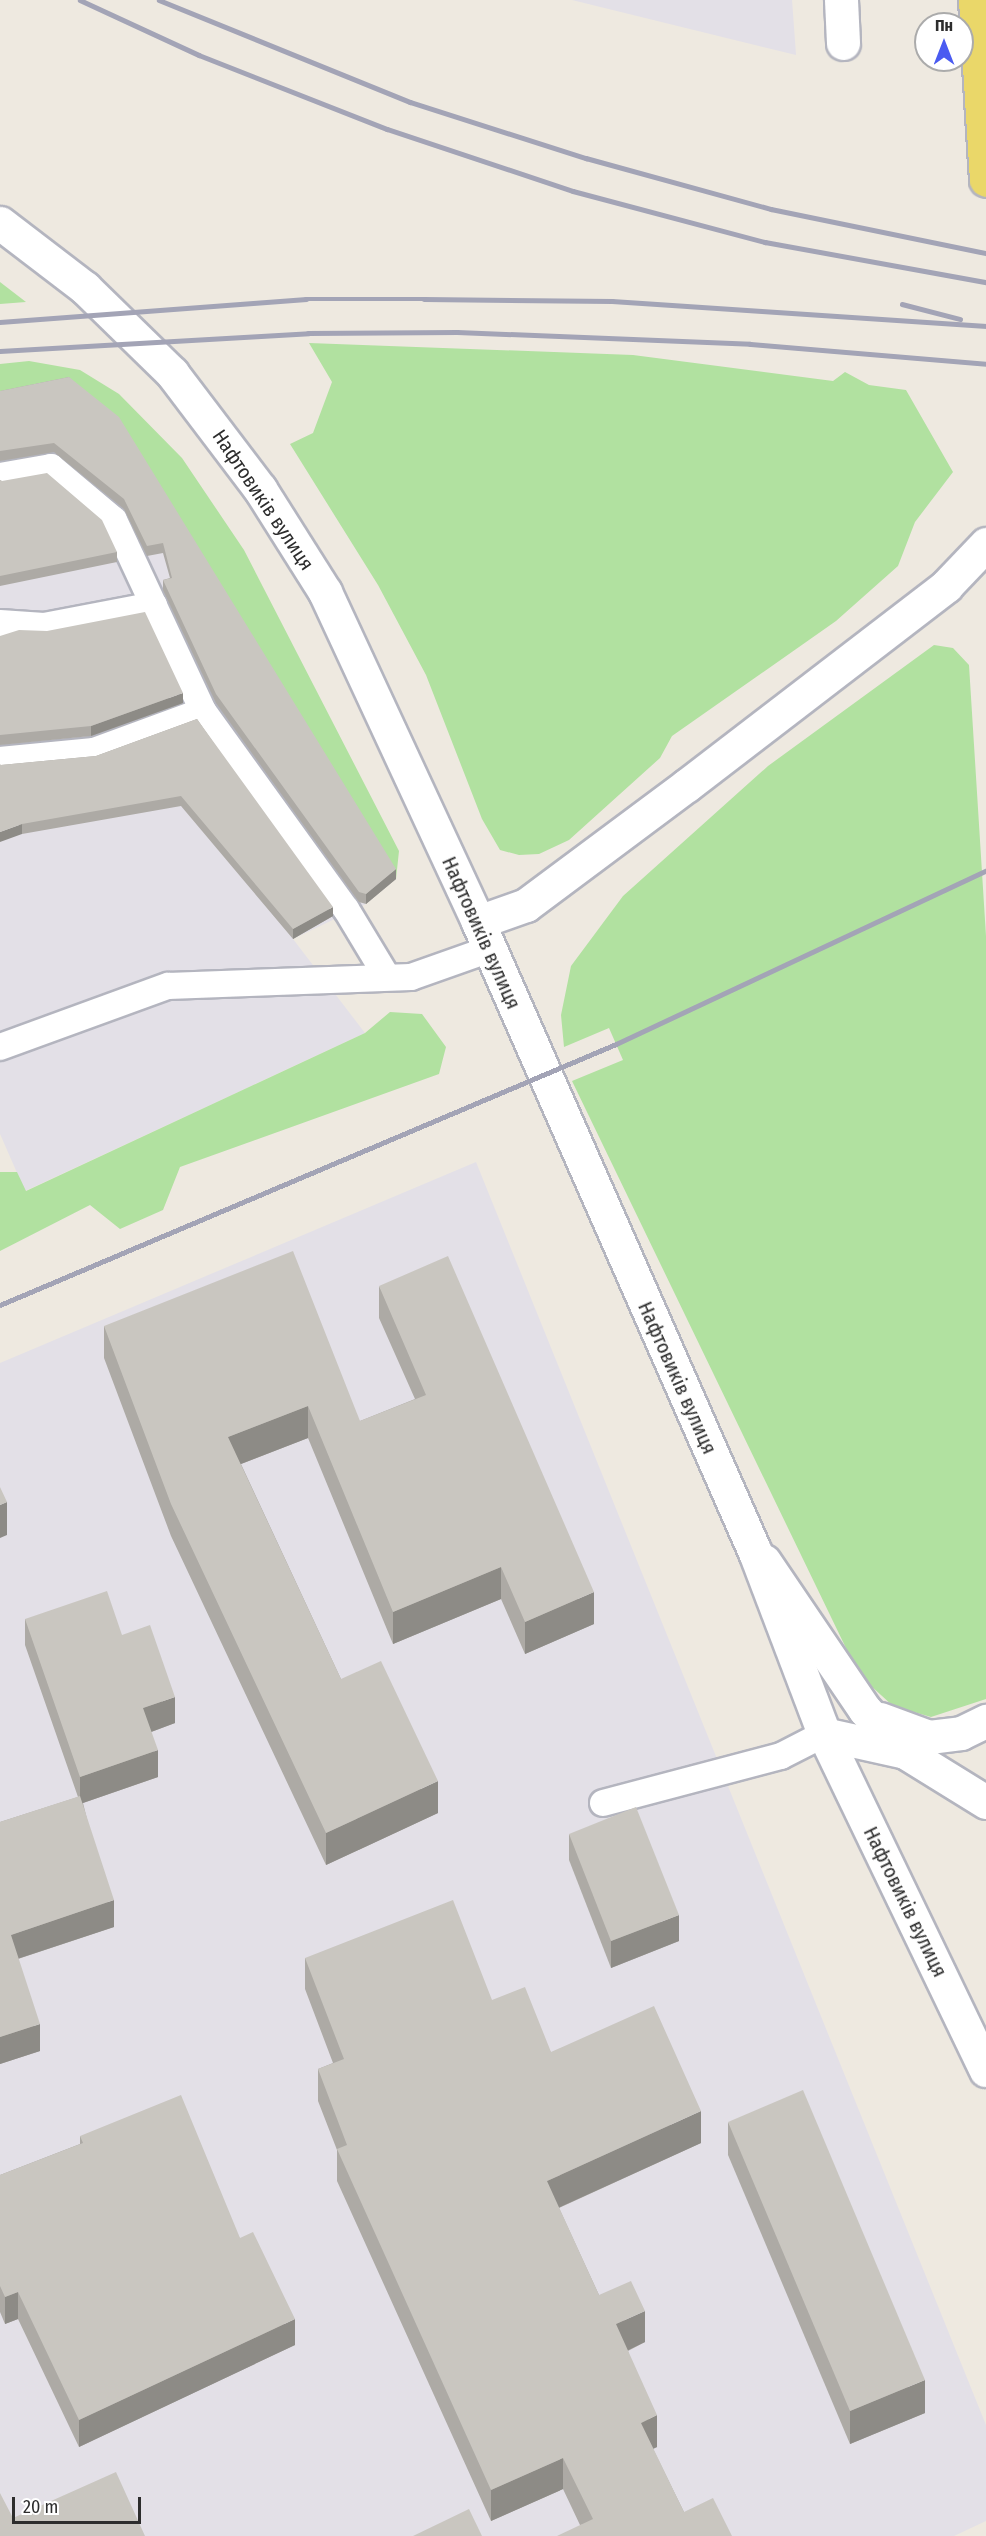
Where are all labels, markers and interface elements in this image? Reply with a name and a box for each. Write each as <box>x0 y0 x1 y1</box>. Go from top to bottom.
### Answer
north arrow <box>914 12 974 72</box>
text: Пн <box>935 16 953 35</box>
street label: Нафтовиків вулиця <box>207 425 319 575</box>
street label: Нафтовиків вулиця <box>437 853 525 1013</box>
street label: Нафтовиків вулиця <box>633 1298 721 1458</box>
street label: Нафтовиків вулиця <box>858 1823 952 1981</box>
scale bar <box>15 2485 144 2523</box>
text: 20 m <box>23 2496 58 2518</box>

